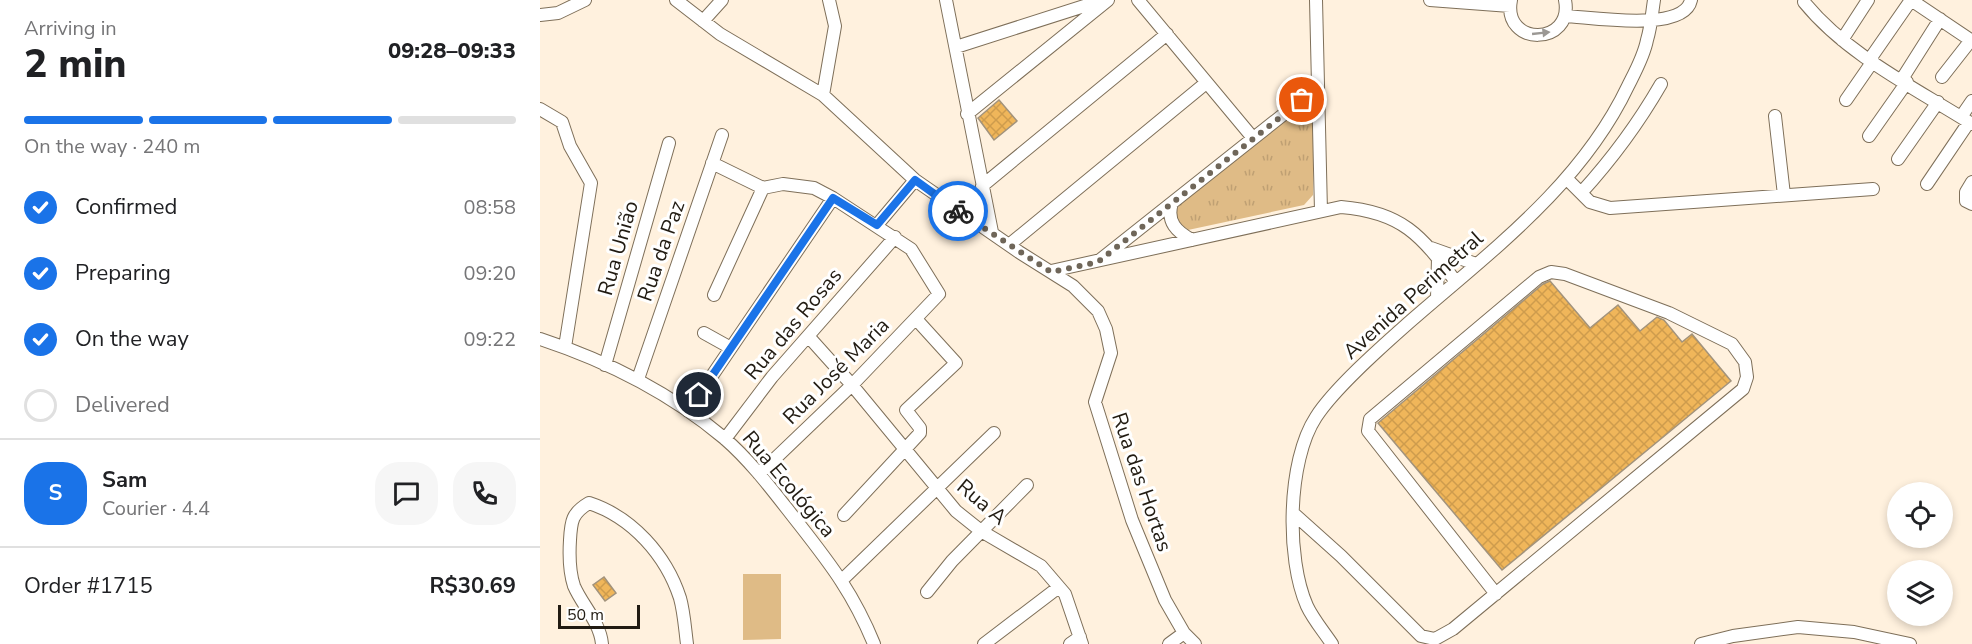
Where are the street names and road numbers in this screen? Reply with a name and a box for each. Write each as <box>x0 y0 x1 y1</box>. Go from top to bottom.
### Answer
street label: Rua União <box>591 197 645 299</box>
street label: Rua da Paz <box>631 197 691 305</box>
street label: Avenida Perimetral <box>1337 224 1490 366</box>
street label: Rua das Rosas <box>738 262 848 386</box>
street label: Rua José Maria <box>777 312 895 430</box>
street label: Rua das Hortas <box>1105 409 1179 555</box>
street label: Rua Ecológica <box>736 425 842 543</box>
street label: Rua A <box>951 473 1013 531</box>

